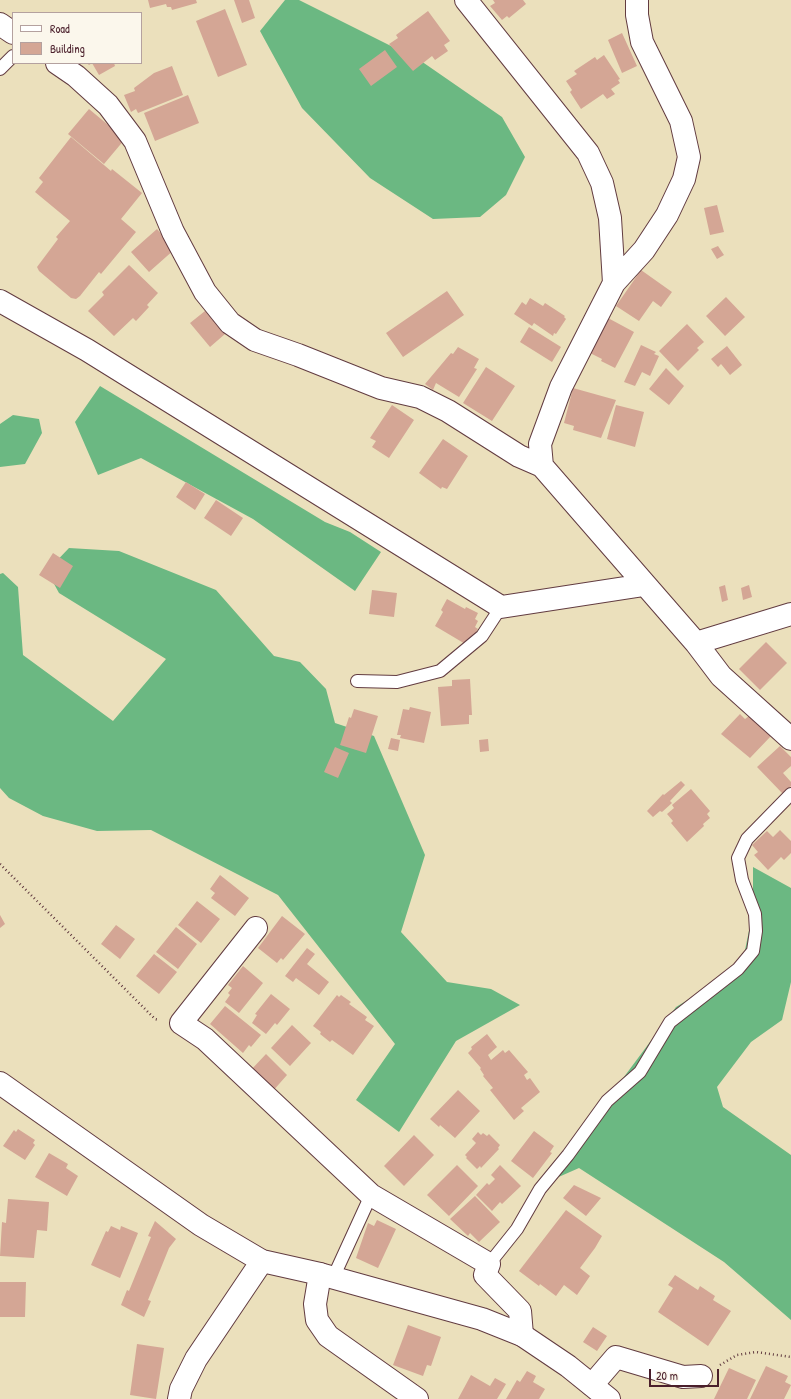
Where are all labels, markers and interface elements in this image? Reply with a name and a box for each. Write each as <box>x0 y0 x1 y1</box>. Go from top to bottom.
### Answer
legend <box>12 12 142 64</box>
text: Road <box>50 20 70 37</box>
text: Building <box>50 40 85 57</box>
scale bar <box>651 1361 721 1387</box>
text: 20 m <box>656 1367 678 1384</box>

